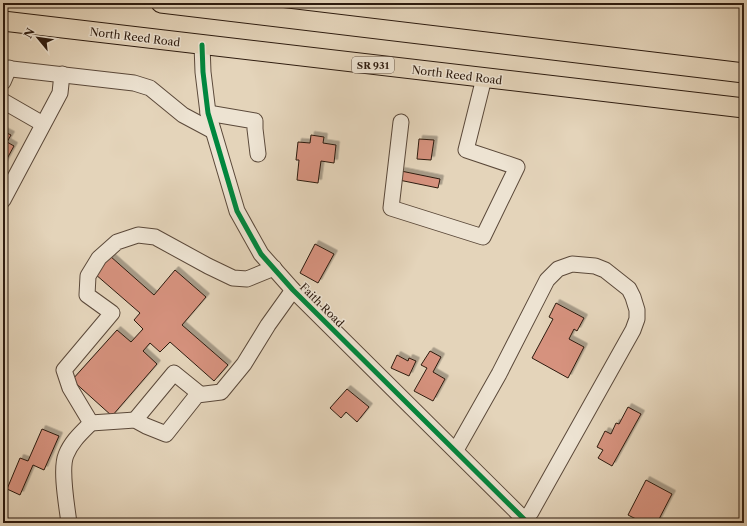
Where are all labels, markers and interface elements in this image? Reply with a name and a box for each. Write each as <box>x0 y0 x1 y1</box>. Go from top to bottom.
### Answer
north arrow <box>18 18 58 58</box>
text: N <box>21 25 38 41</box>
street label: North Reed Road <box>89 25 181 50</box>
road number: SR 931 <box>352 57 394 73</box>
street label: North Reed Road <box>411 63 503 88</box>
street label: Faith Road <box>297 280 347 330</box>

